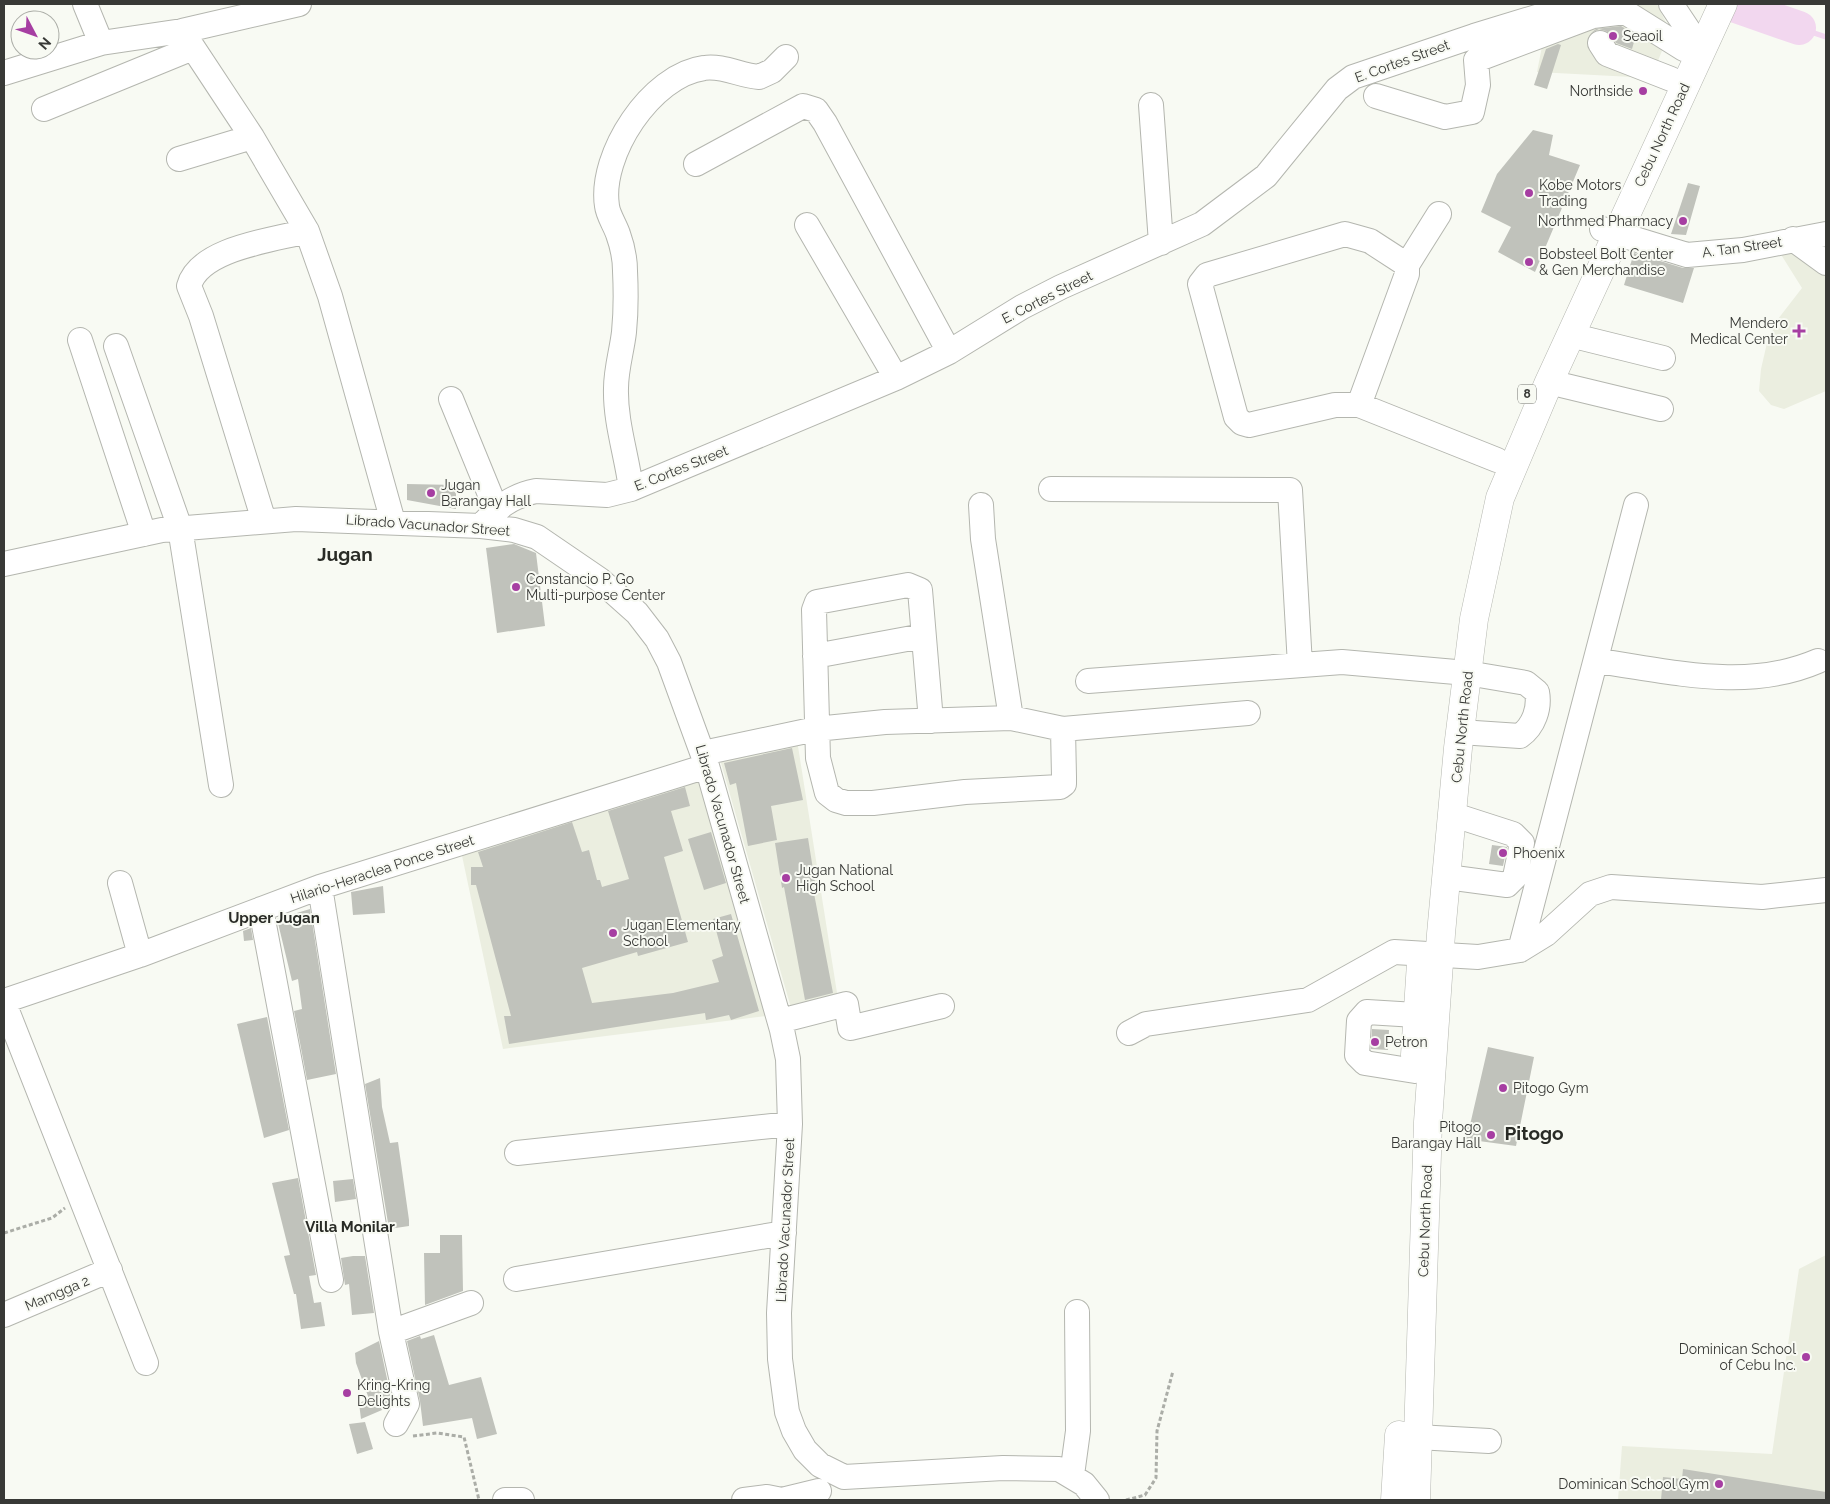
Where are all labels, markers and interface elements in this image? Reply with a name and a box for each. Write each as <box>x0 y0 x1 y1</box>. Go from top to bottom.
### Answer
north arrow <box>10 10 60 60</box>
place label: Seaoil <box>1623 28 1663 44</box>
marker: Seaoil <box>1607 30 1619 42</box>
text: N <box>35 34 54 53</box>
street label: E. Cortes Street <box>1352 36 1452 86</box>
street label: Cebu North Road <box>1631 81 1693 189</box>
place label: Northside <box>1569 83 1633 99</box>
marker: Northside <box>1637 85 1649 97</box>
place label: Kobe Motors Trading <box>1539 177 1622 209</box>
marker: Kobe Motors Trading <box>1523 187 1535 199</box>
place label: Northmed Pharmacy <box>1538 213 1673 229</box>
marker: Northmed Pharmacy <box>1677 215 1689 227</box>
street label: A. Tan Street <box>1701 233 1783 261</box>
place label: Bobsteel Bolt Center & Gen Merchandise <box>1539 246 1673 278</box>
marker: Bobsteel Bolt Center & Gen Merchandise <box>1523 256 1535 268</box>
street label: E. Cortes Street <box>999 267 1095 327</box>
place label: Mendero Medical Center <box>1690 315 1788 347</box>
marker: Mendero Medical Center <box>1792 324 1806 338</box>
road number: 8 <box>1518 384 1536 404</box>
street label: E. Cortes Street <box>632 442 730 494</box>
place label: Jugan Barangay Hall <box>441 477 531 509</box>
marker: Jugan Barangay Hall <box>425 487 437 499</box>
street label: Librado Vacunador Street <box>345 511 511 539</box>
district label: Jugan <box>317 543 373 565</box>
place label: Constancio P. Go Multi-purpose Center <box>526 571 665 603</box>
marker: Constancio P. Go Multi-purpose Center <box>510 581 522 593</box>
street label: Cebu North Road <box>1448 670 1476 784</box>
street label: Librado Vacunador Street <box>693 743 753 906</box>
street label: Hilario-Heraclea Ponce Street <box>288 832 476 906</box>
place label: Phoenix <box>1513 845 1565 861</box>
marker: Phoenix <box>1497 847 1509 859</box>
place label: Jugan National High School <box>796 862 893 894</box>
marker: Jugan National High School <box>780 872 792 884</box>
district label: Upper Jugan <box>228 909 320 927</box>
place label: Jugan Elementary School <box>623 917 741 949</box>
marker: Jugan Elementary School <box>607 927 619 939</box>
place label: Petron <box>1385 1034 1428 1050</box>
marker: Petron <box>1369 1036 1381 1048</box>
place label: Pitogo Gym <box>1513 1080 1589 1096</box>
marker: Pitogo Gym <box>1497 1082 1509 1094</box>
place label: Pitogo Barangay Hall <box>1391 1119 1481 1151</box>
district label: Pitogo <box>1505 1122 1563 1144</box>
marker: Pitogo Barangay Hall <box>1485 1129 1497 1141</box>
street label: Librado Vacunador Street <box>773 1137 797 1303</box>
street label: Cebu North Road <box>1415 1165 1435 1277</box>
district label: Villa Monilar <box>305 1218 395 1236</box>
street label: Mamgga 2 <box>22 1272 92 1314</box>
place label: Dominican School of Cebu Inc. <box>1679 1341 1796 1373</box>
marker: Dominican School of Cebu Inc. <box>1800 1351 1812 1363</box>
place label: Kring-Kring Delights <box>357 1377 430 1409</box>
marker: Kring-Kring Delights <box>341 1387 353 1399</box>
place label: Dominican School Gym <box>1558 1476 1709 1492</box>
marker: Dominican School Gym <box>1713 1478 1725 1490</box>

